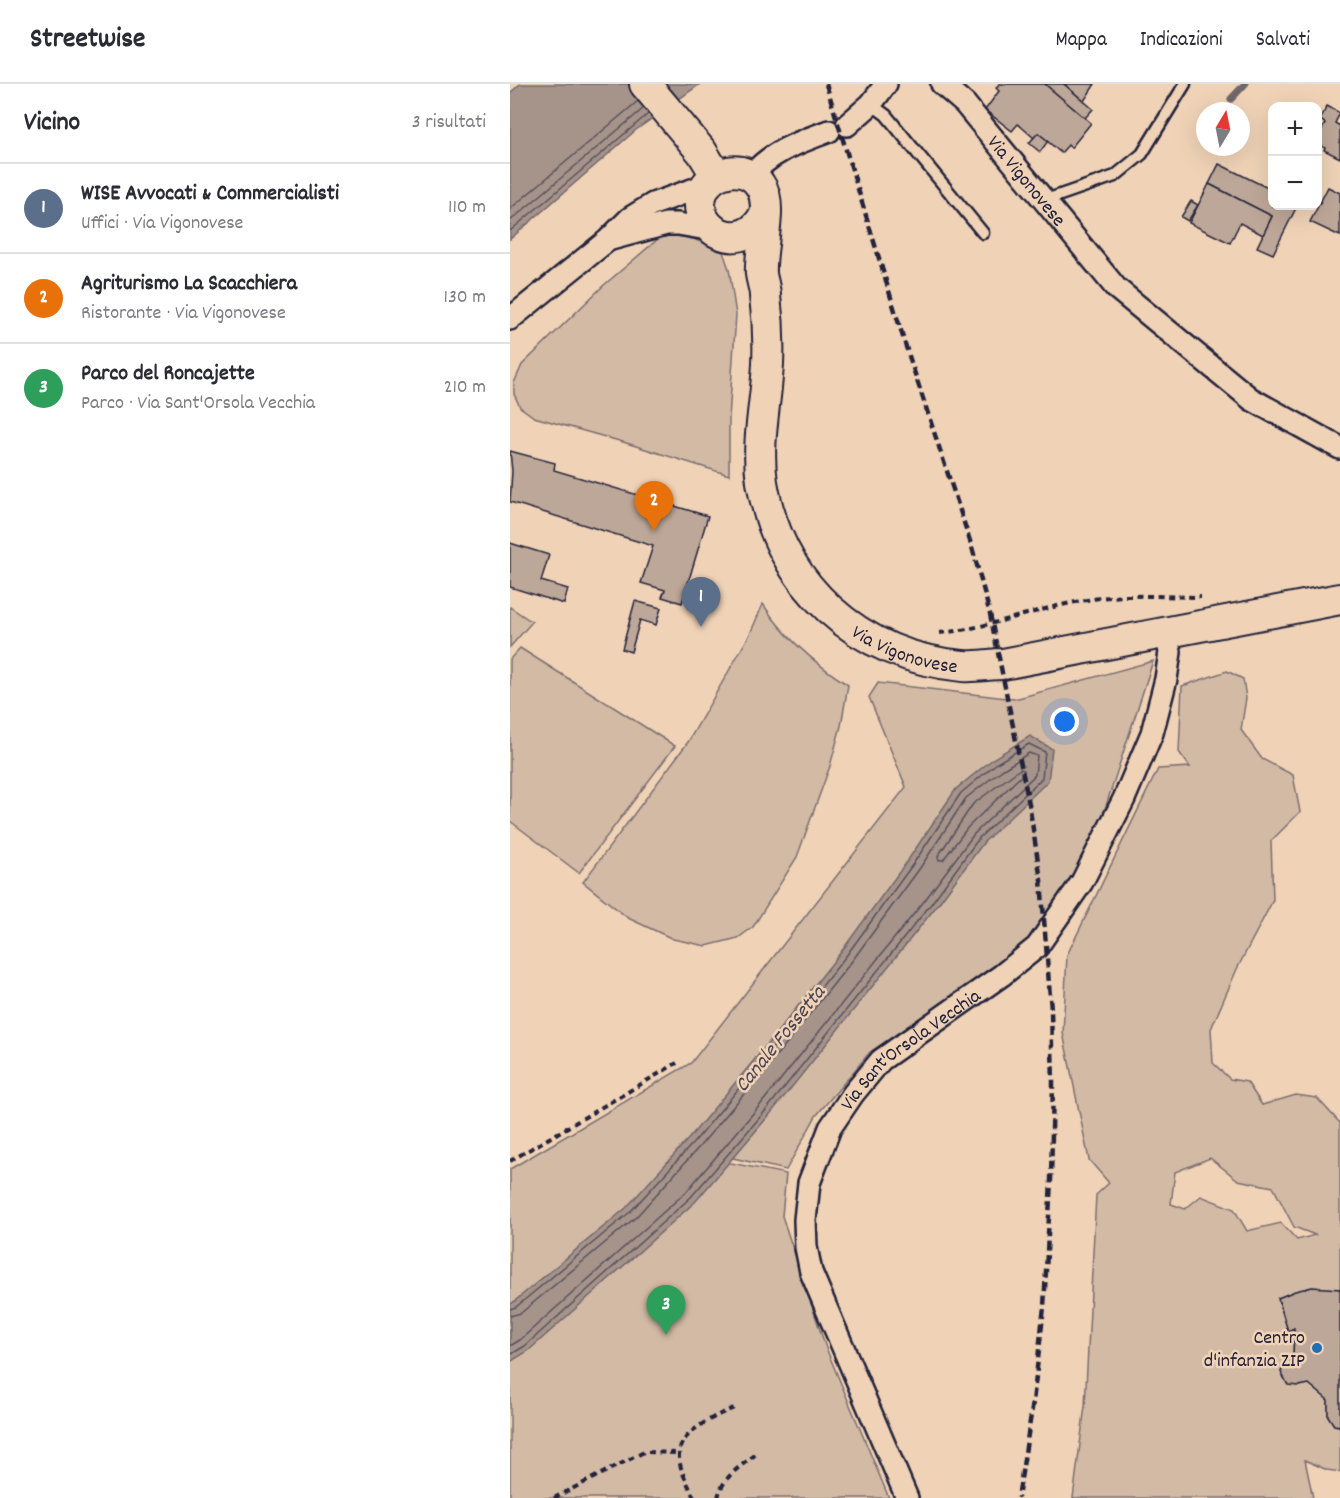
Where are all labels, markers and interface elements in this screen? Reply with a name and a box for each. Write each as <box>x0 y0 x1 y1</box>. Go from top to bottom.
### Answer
text: Streetwise <box>30 21 145 61</box>
text: Mappa <box>1055 26 1107 56</box>
text: Indicazioni <box>1140 26 1223 56</box>
text: Salvati <box>1256 26 1310 56</box>
north arrow <box>1196 102 1250 156</box>
map controls <box>1268 102 1322 210</box>
button: + <box>1268 102 1322 156</box>
text: Vicino <box>24 105 80 142</box>
text: 3 risultati <box>412 109 486 137</box>
street label: Via Vigonovese <box>979 130 1071 234</box>
button: − <box>1268 156 1322 210</box>
text: WISE Avvocati & Commercialisti <box>81 179 339 210</box>
text: 1 <box>41 194 46 222</box>
text: 110 m <box>448 194 486 222</box>
text: Uffici · Via Vigonovese <box>81 210 243 238</box>
text: Agriturismo La Scacchiera <box>81 269 297 300</box>
text: 2 <box>39 284 48 312</box>
text: 130 m <box>444 284 486 312</box>
text: Ristorante · Via Vigonovese <box>81 300 286 328</box>
text: Parco del Roncajette <box>81 359 255 390</box>
text: 3 <box>39 374 48 402</box>
text: 210 m <box>444 374 486 402</box>
text: Parco · Via Sant'Orsola Vecchia <box>81 390 315 418</box>
pin: 2 <box>634 482 674 531</box>
pin: 1 <box>682 578 720 627</box>
street label: Via Vigonovese <box>845 619 959 682</box>
your location <box>1050 707 1079 736</box>
water label: Canale Fossetta <box>729 979 835 1100</box>
street label: Via Sant'Orsola Vecchia <box>835 983 988 1117</box>
pin: 3 <box>646 1286 686 1335</box>
place label: Centro d'infanzia ZIP <box>1204 1325 1305 1376</box>
marker: Centro d'infanzia ZIP <box>1310 1341 1324 1355</box>

